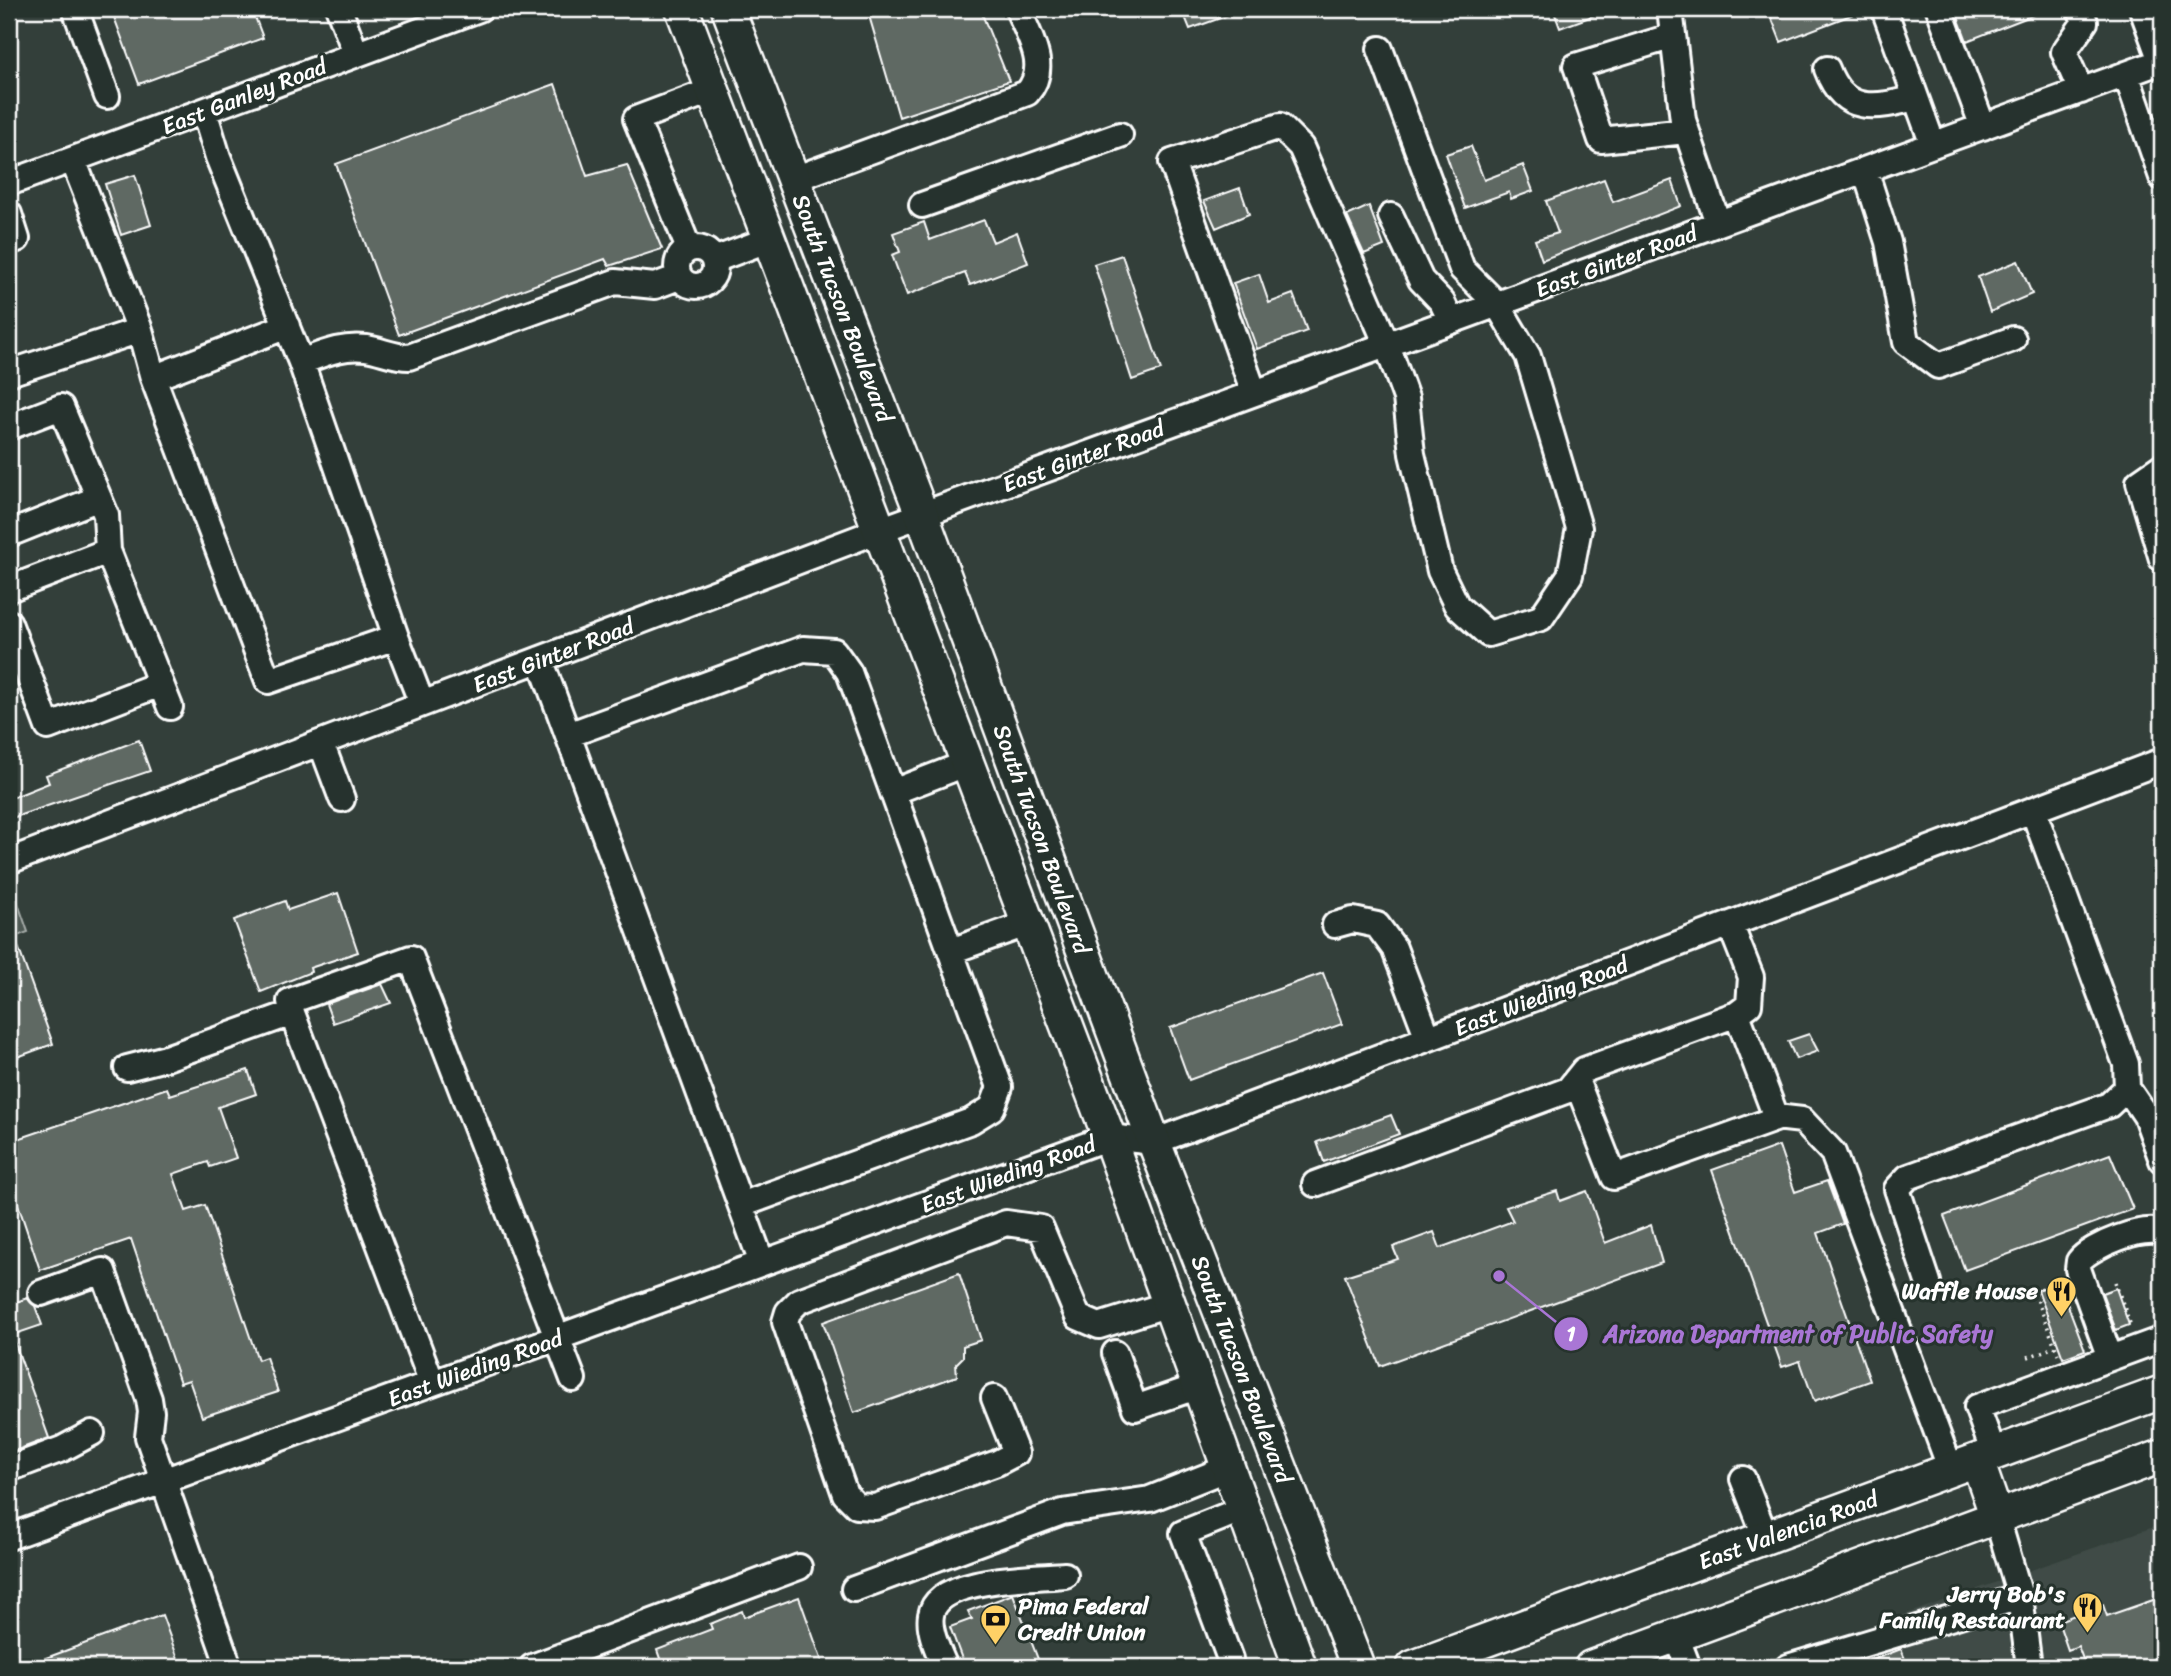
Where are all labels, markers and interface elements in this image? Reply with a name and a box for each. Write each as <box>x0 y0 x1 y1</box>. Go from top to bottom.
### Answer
street label: East Ganley Road <box>156 45 335 147</box>
street label: South Tucson Boulevard <box>780 188 906 430</box>
street label: East Ginter Road <box>1529 213 1705 310</box>
street label: East Ginter Road <box>996 408 1172 505</box>
street label: East Ginter Road <box>467 605 642 705</box>
street label: South Tucson Boulevard <box>981 719 1103 962</box>
street label: East Wieding Road <box>1448 944 1636 1049</box>
street label: East Wieding Road <box>915 1123 1103 1225</box>
street label: South Tucson Boulevard <box>1179 1249 1305 1491</box>
place label: Waffle House <box>1902 1271 2038 1312</box>
restaurant icon: Waffle House <box>2044 1274 2078 1318</box>
callout: Arizona Department of Public Safety <box>1554 1311 2008 1356</box>
text: Arizona Department of Public Safety <box>1602 1313 1993 1355</box>
text: 1 <box>1566 1315 1576 1353</box>
street label: East Wieding Road <box>382 1317 570 1419</box>
street label: East Valencia Road <box>1692 1478 1886 1582</box>
place label: Jerry Bob's Family Restaurant <box>1879 1574 2065 1641</box>
place label: Pima Federal Credit Union <box>1017 1586 1150 1653</box>
restaurant icon: Jerry Bob's Family Restaurant <box>2071 1590 2105 1634</box>
bank icon: Pima Federal Credit Union <box>978 1602 1012 1646</box>

